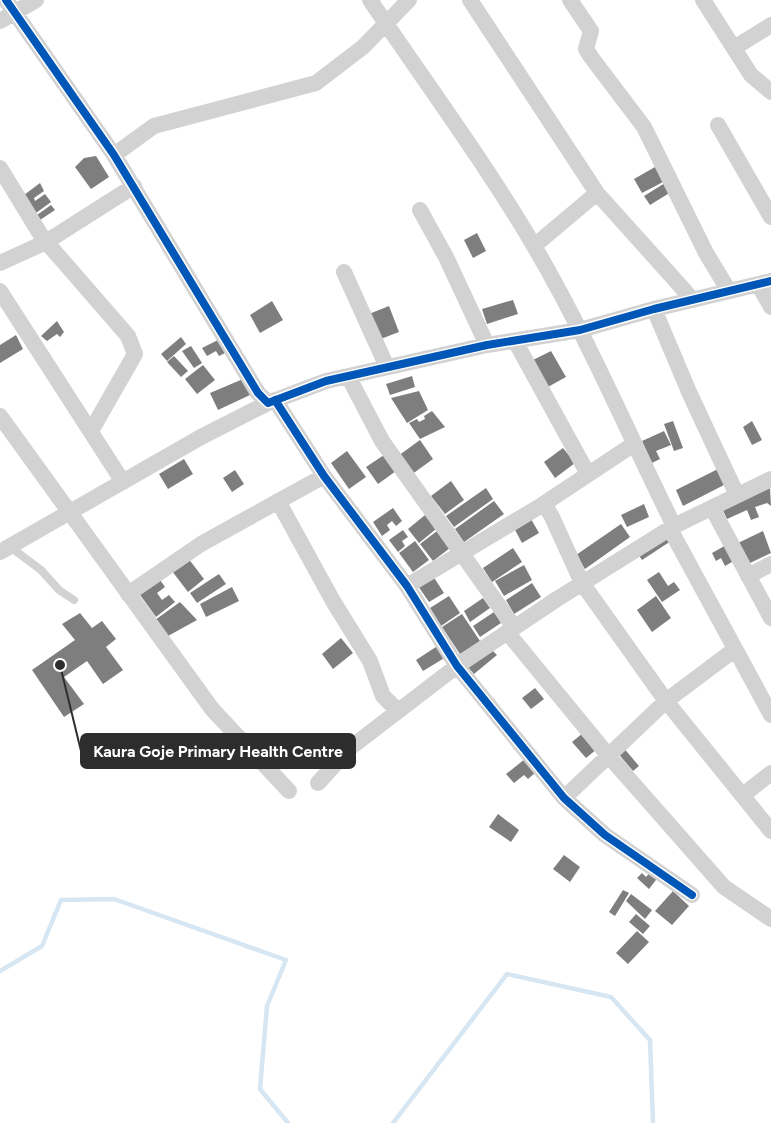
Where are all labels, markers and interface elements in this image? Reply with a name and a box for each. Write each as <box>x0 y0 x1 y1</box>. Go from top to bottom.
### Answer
callout: Kaura Goje Primary Health Centre <box>81 734 355 768</box>
text: Kaura Goje Primary Health Centre <box>93 742 343 761</box>

